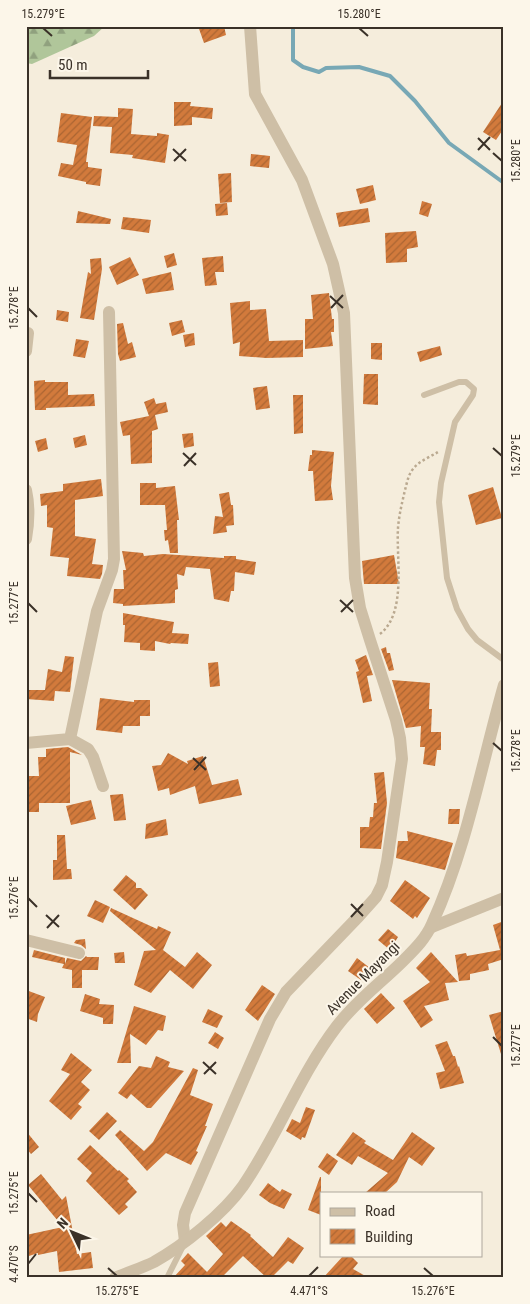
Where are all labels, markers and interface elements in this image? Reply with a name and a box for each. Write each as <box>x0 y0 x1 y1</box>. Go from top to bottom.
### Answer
text: 15.279°E <box>21 7 65 21</box>
text: 15.280°E <box>337 7 381 21</box>
scale bar <box>50 48 148 80</box>
text: 50 m <box>58 56 88 74</box>
text: 15.280°E <box>509 139 523 183</box>
text: 15.278°E <box>7 286 21 330</box>
text: 15.279°E <box>509 434 523 478</box>
text: 15.277°E <box>7 581 21 625</box>
text: 15.278°E <box>509 729 523 773</box>
text: 15.276°E <box>7 876 21 920</box>
street label: Avenue Mayangi <box>323 938 403 1018</box>
text: 15.277°E <box>509 1024 523 1068</box>
text: 15.275°E <box>7 1171 21 1215</box>
legend <box>320 1192 482 1256</box>
text: Road <box>365 1202 395 1220</box>
north arrow <box>48 1206 98 1256</box>
text: N <box>54 1215 71 1232</box>
text: Building <box>365 1228 413 1246</box>
text: 4.470°S <box>7 1245 21 1283</box>
text: 15.275°E <box>95 1284 139 1298</box>
text: 4.471°S <box>290 1284 328 1298</box>
text: 15.276°E <box>411 1284 455 1298</box>

